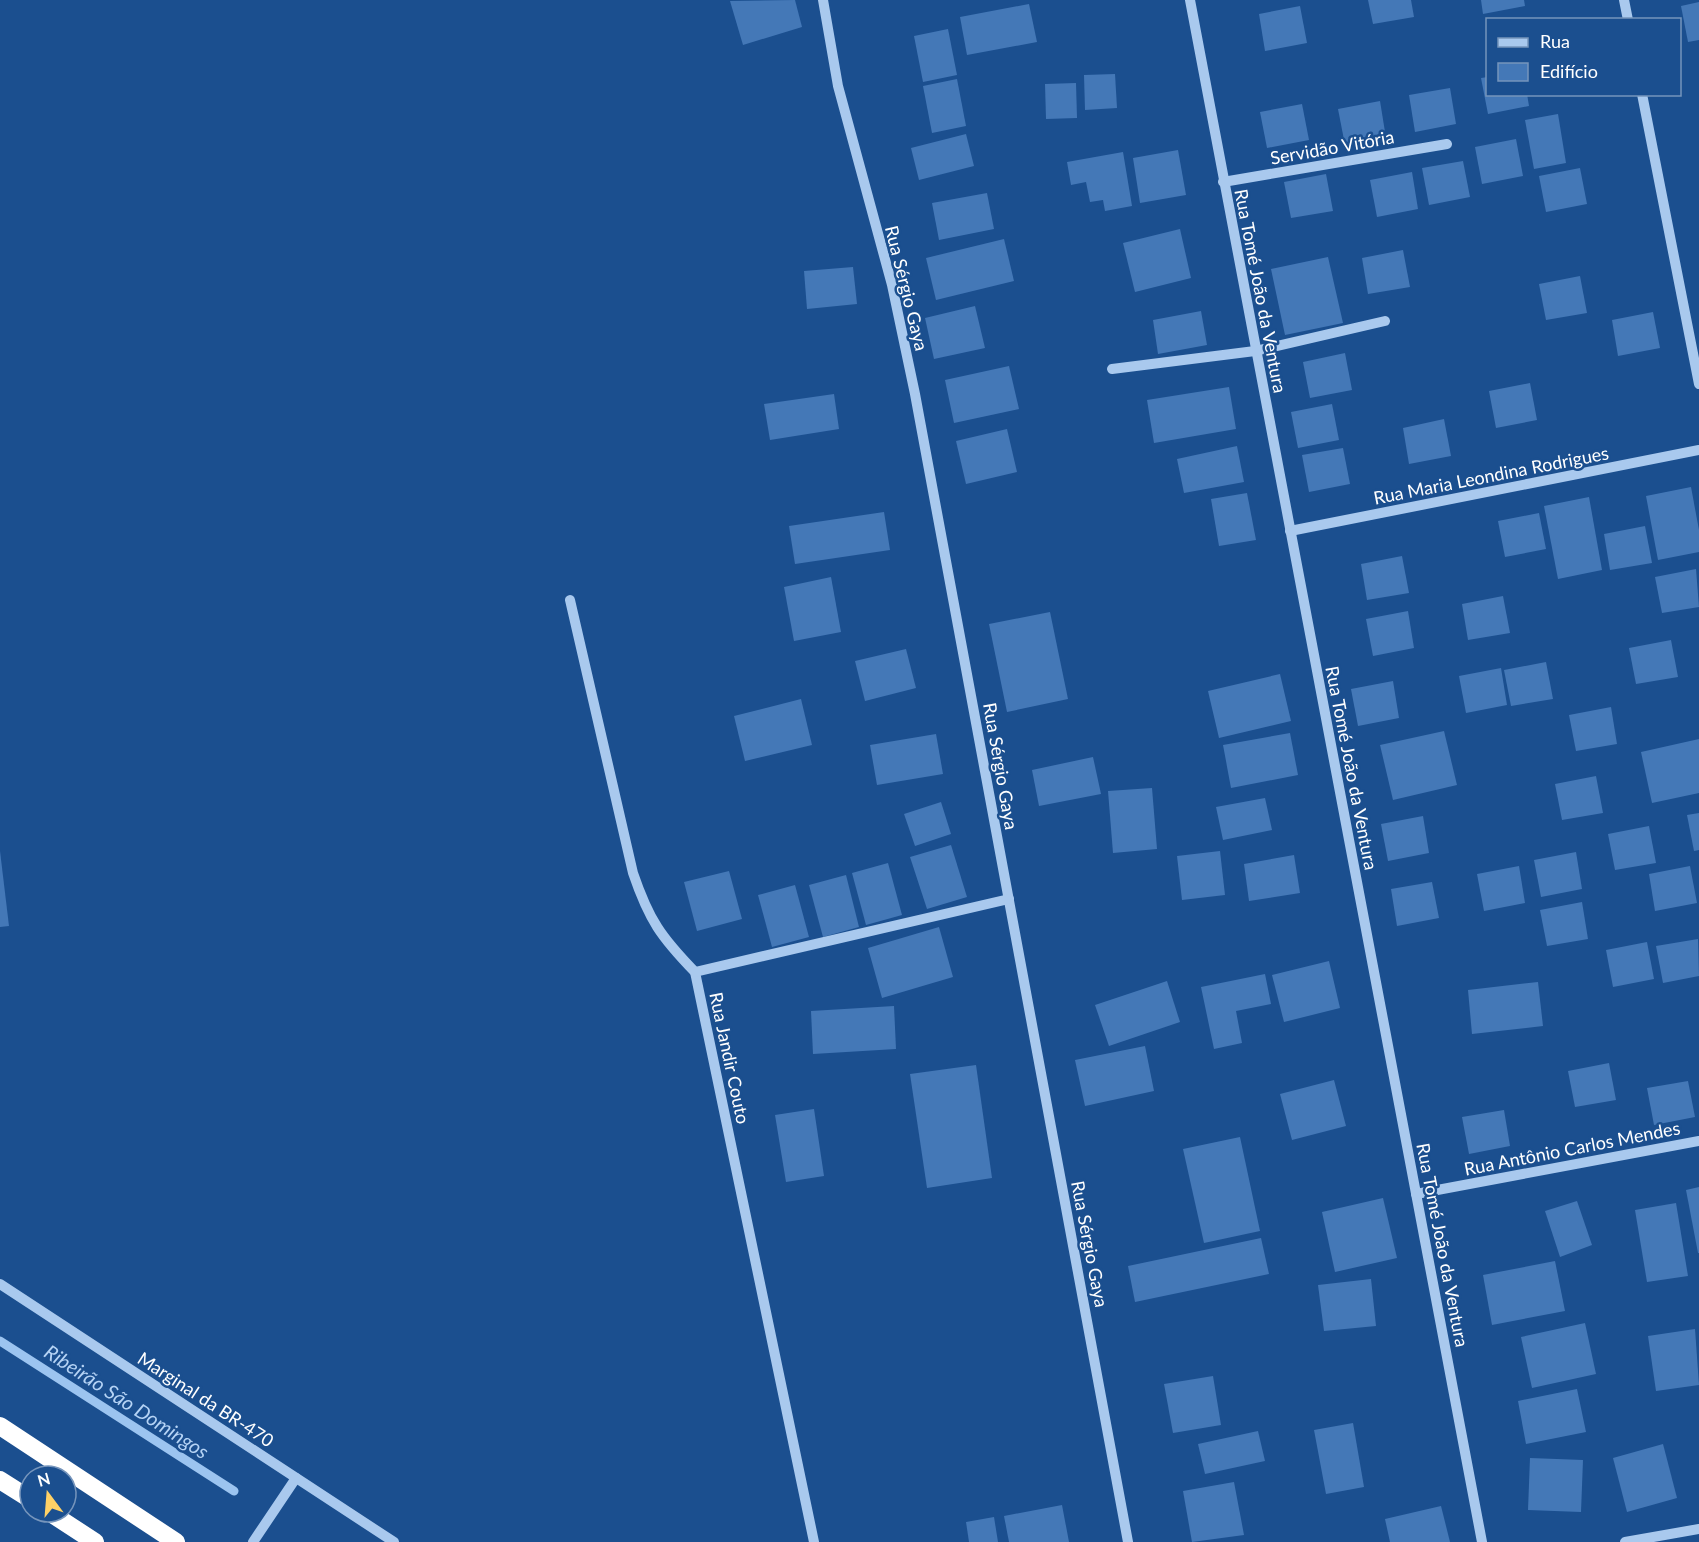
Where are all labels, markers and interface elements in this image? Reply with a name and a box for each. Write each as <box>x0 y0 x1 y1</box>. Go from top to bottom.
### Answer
legend <box>1486 18 1681 96</box>
text: Rua <box>1540 30 1570 52</box>
text: Edifício <box>1540 60 1598 82</box>
street label: Servidão Vitória <box>1268 125 1396 169</box>
street label: Rua Tomé João da Ventura <box>1230 187 1292 395</box>
street label: Rua Sérgio Gaya <box>881 223 933 353</box>
street label: Rua Maria Leondina Rodrigues <box>1371 441 1611 509</box>
street label: Rua Tomé João da Ventura <box>1321 664 1383 872</box>
street label: Rua Sérgio Gaya <box>979 701 1023 831</box>
street label: Rua Jandir Couto <box>705 990 755 1126</box>
street label: Rua Antônio Carlos Mendes <box>1462 1116 1682 1180</box>
street label: Rua Tomé João da Ventura <box>1412 1141 1474 1349</box>
street label: Rua Sérgio Gaya <box>1067 1179 1113 1309</box>
water label: Ribeirão São Domingos <box>40 1339 214 1463</box>
street label: Marginal da BR-470 <box>134 1347 278 1451</box>
north arrow <box>18 1464 78 1524</box>
text: N <box>35 1468 52 1490</box>

